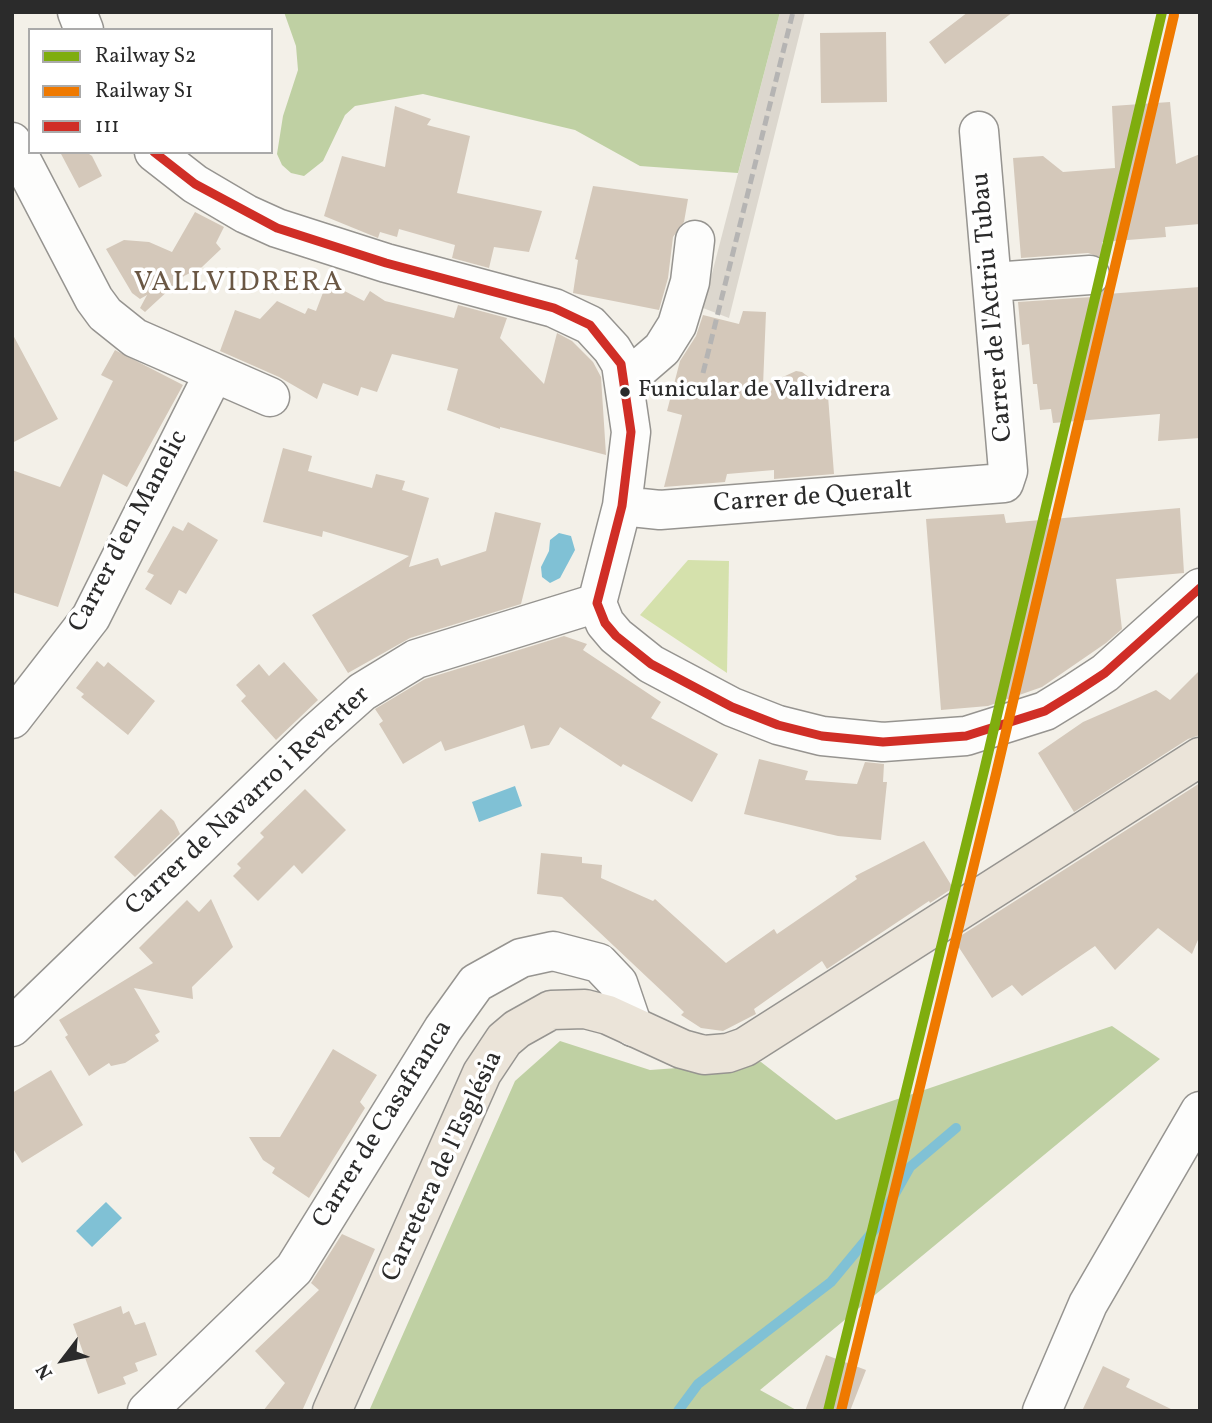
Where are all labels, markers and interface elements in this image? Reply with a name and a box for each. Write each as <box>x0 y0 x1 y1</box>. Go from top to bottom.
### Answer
legend <box>28 28 273 154</box>
text: Railway S2 <box>95 42 196 71</box>
text: Railway S1 <box>95 77 193 106</box>
text: 111 <box>95 112 119 141</box>
street label: Carrer de l'Actriu Tubau <box>967 171 1021 443</box>
district label: VALLVIDRERA <box>135 268 343 302</box>
place label: Funicular de Vallvidrera <box>638 378 891 406</box>
marker: Funicular de Vallvidrera <box>618 385 632 399</box>
street label: Carrer d'en Manelic <box>64 426 196 638</box>
street label: Carrer de Queralt <box>713 476 913 522</box>
street label: Carrer de Navarro i Reverter <box>120 681 378 923</box>
street label: Carrer de Casafranca <box>307 1015 461 1235</box>
street label: Carretera de l'Església <box>377 1047 511 1287</box>
north arrow <box>28 1325 98 1395</box>
text: N <box>31 1358 60 1384</box>

